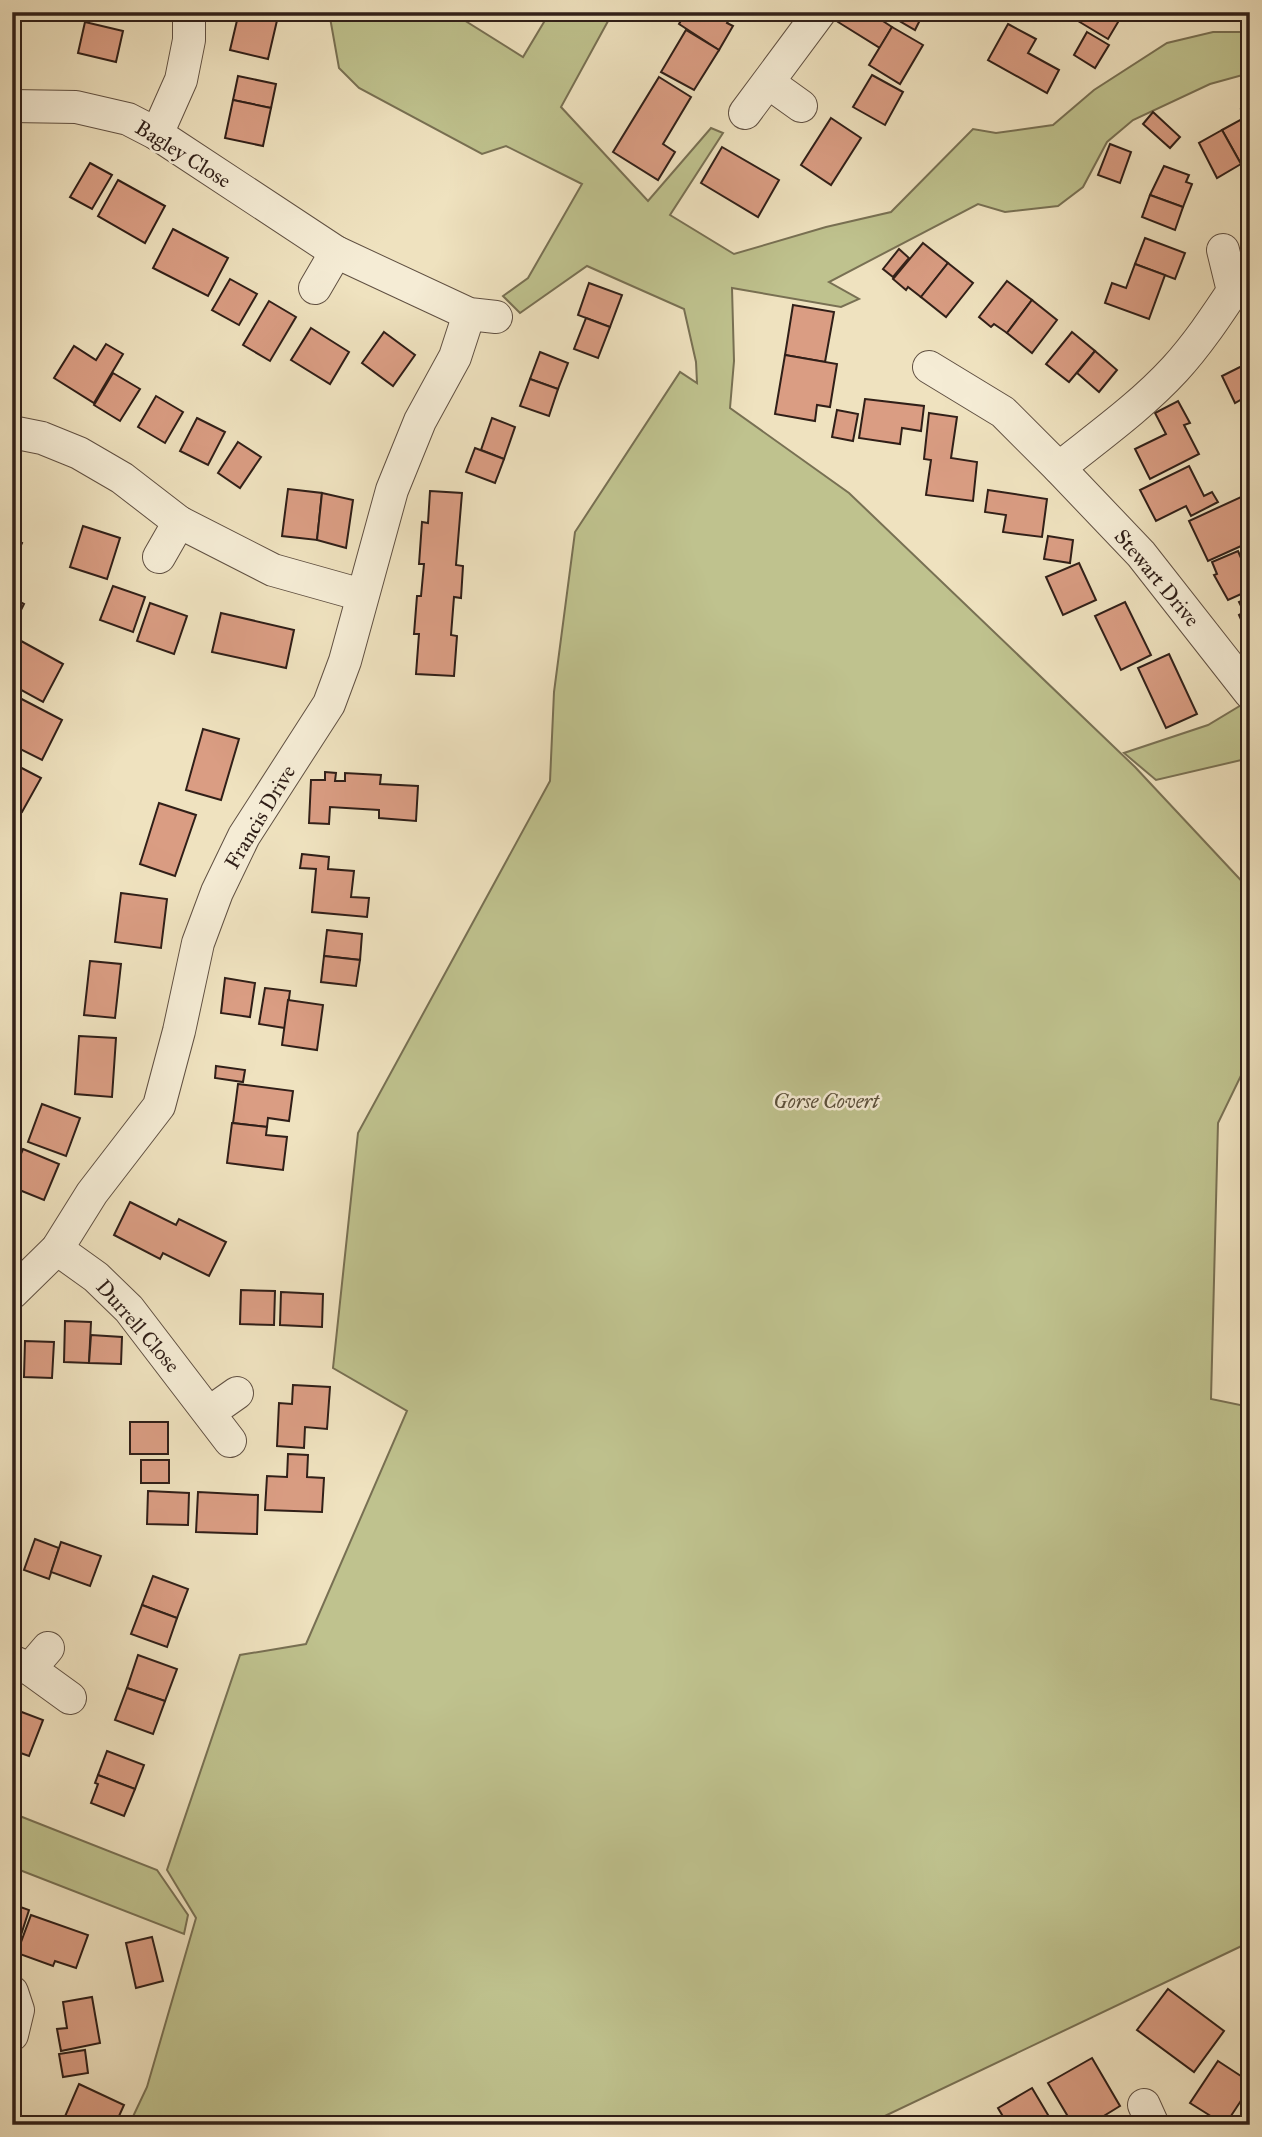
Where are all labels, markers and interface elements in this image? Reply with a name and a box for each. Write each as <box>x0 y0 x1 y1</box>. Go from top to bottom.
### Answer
street label: Bagley Close <box>130 114 236 194</box>
street label: Stewart Drive <box>1109 524 1205 632</box>
street label: Francis Drive <box>219 760 301 874</box>
park label: Gorse Covert <box>773 1088 880 1114</box>
street label: Durrell Close <box>90 1274 186 1378</box>

